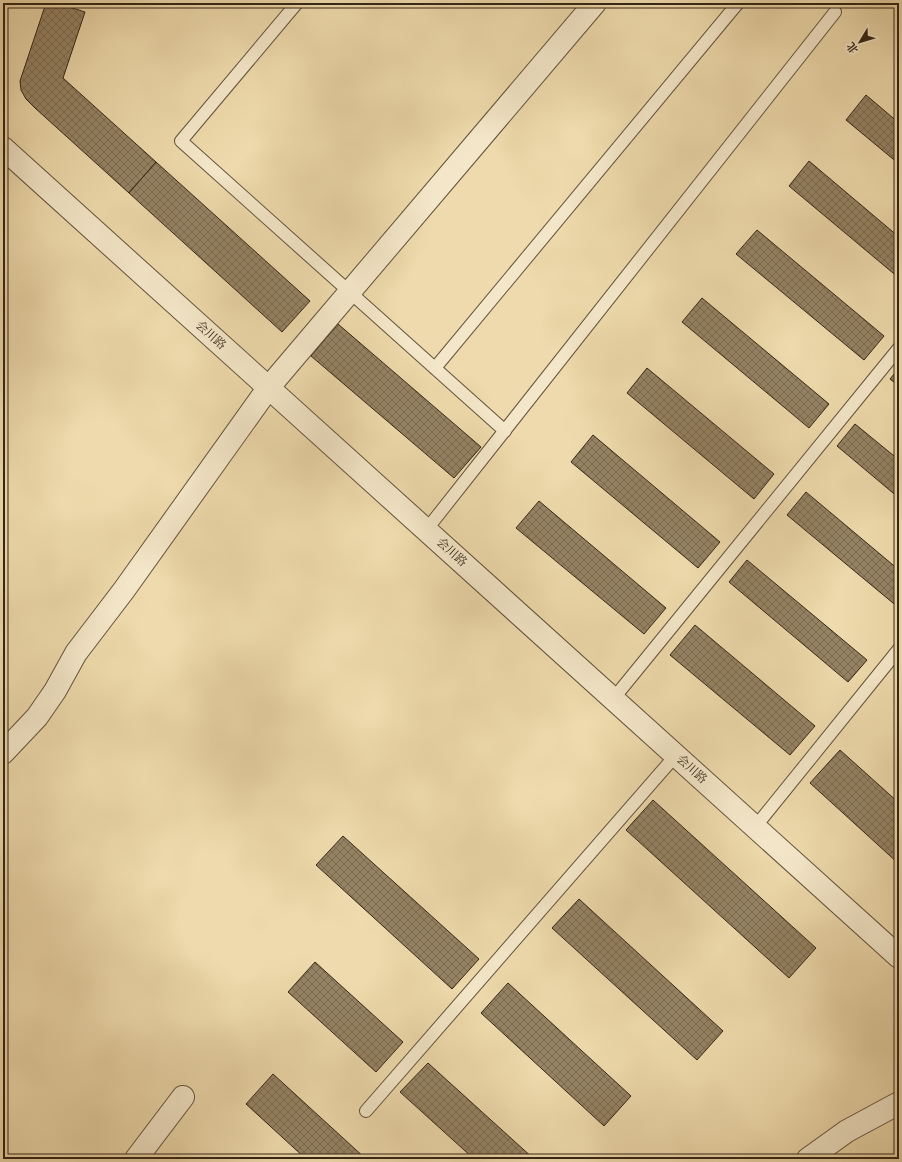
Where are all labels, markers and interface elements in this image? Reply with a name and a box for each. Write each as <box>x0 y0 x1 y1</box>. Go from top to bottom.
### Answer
north arrow <box>840 22 880 62</box>
text: 北 <box>844 39 862 56</box>
street label: 会川路 <box>192 318 229 353</box>
street label: 会川路 <box>433 535 470 570</box>
street label: 会川路 <box>673 752 710 787</box>

